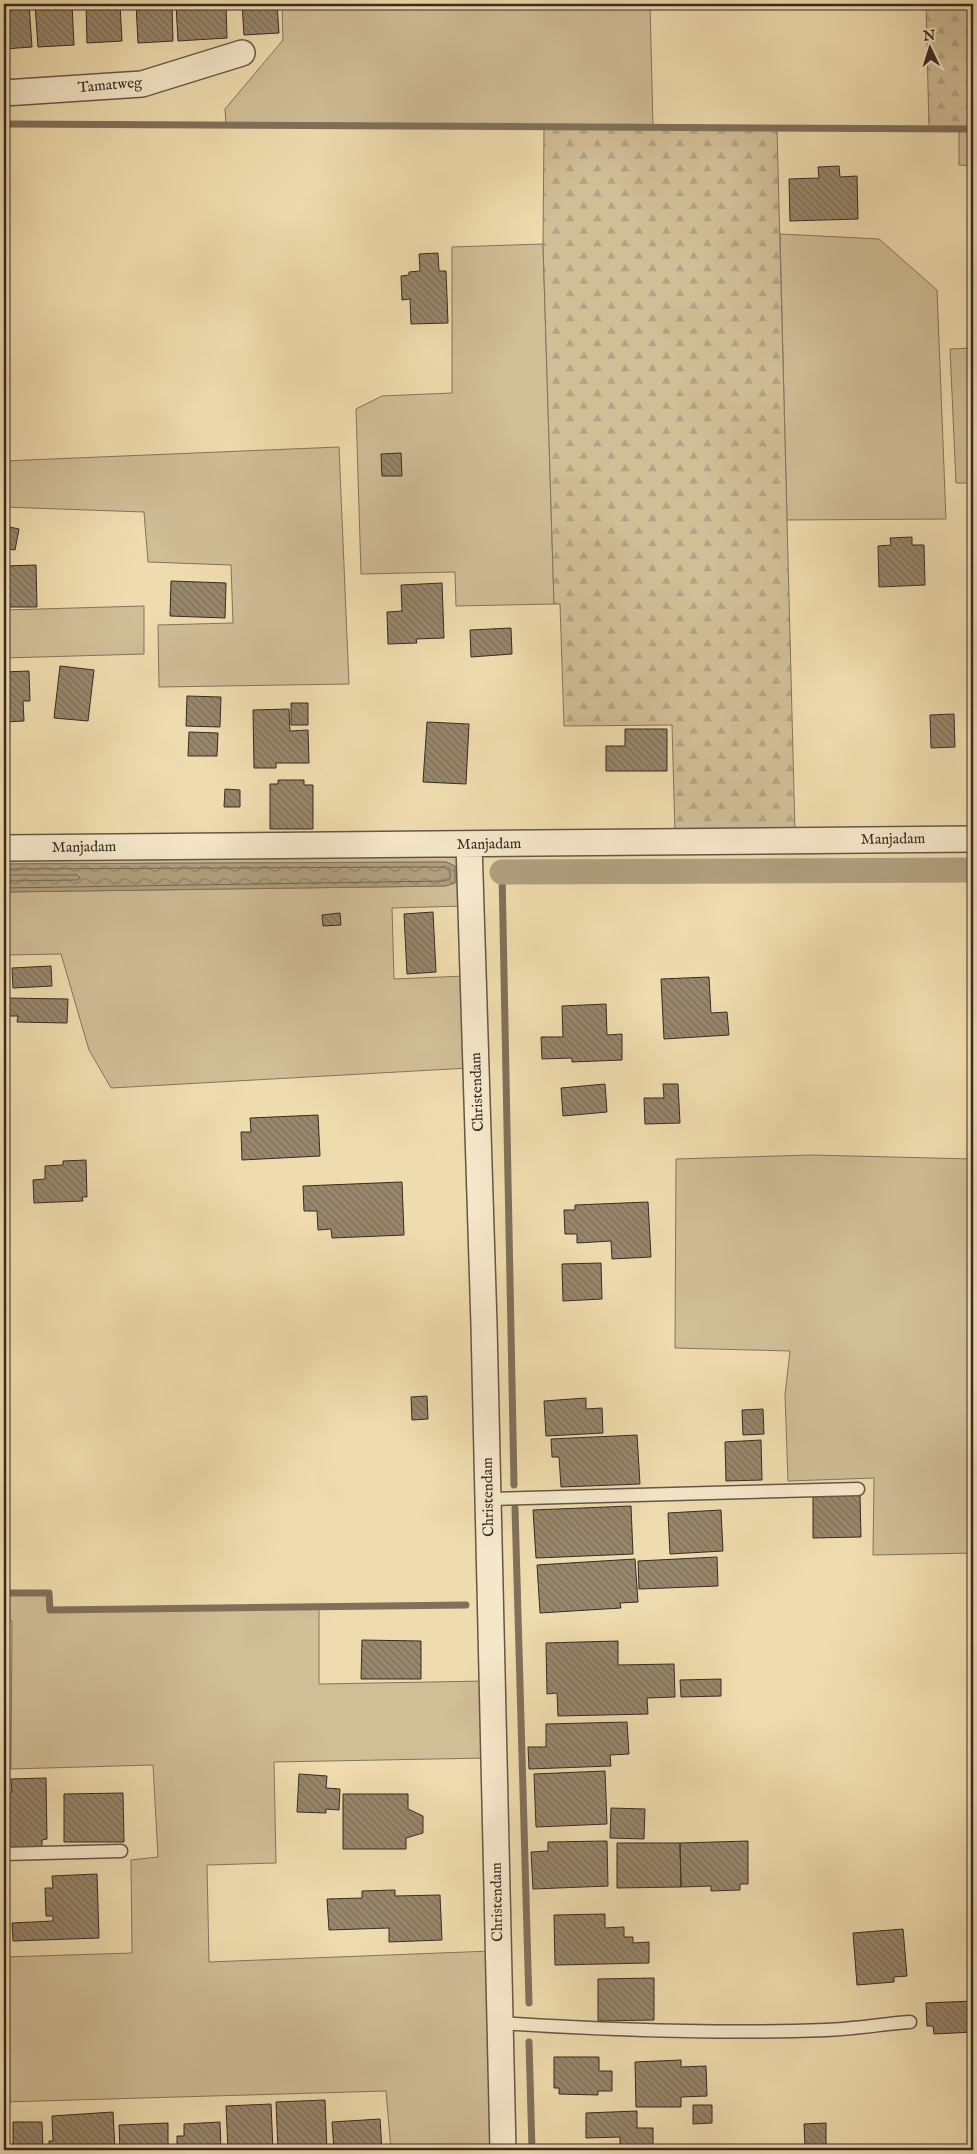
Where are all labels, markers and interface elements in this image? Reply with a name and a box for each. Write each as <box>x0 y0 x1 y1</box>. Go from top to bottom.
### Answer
north arrow <box>904 22 954 72</box>
text: N <box>921 27 936 45</box>
street label: Tamatweg <box>77 73 144 97</box>
street label: Manjadam <box>861 829 926 849</box>
street label: Manjadam <box>457 834 522 854</box>
street label: Manjadam <box>52 837 117 857</box>
street label: Christendam <box>466 1051 488 1132</box>
street label: Christendam <box>478 1457 498 1537</box>
street label: Christendam <box>487 1862 507 1942</box>

